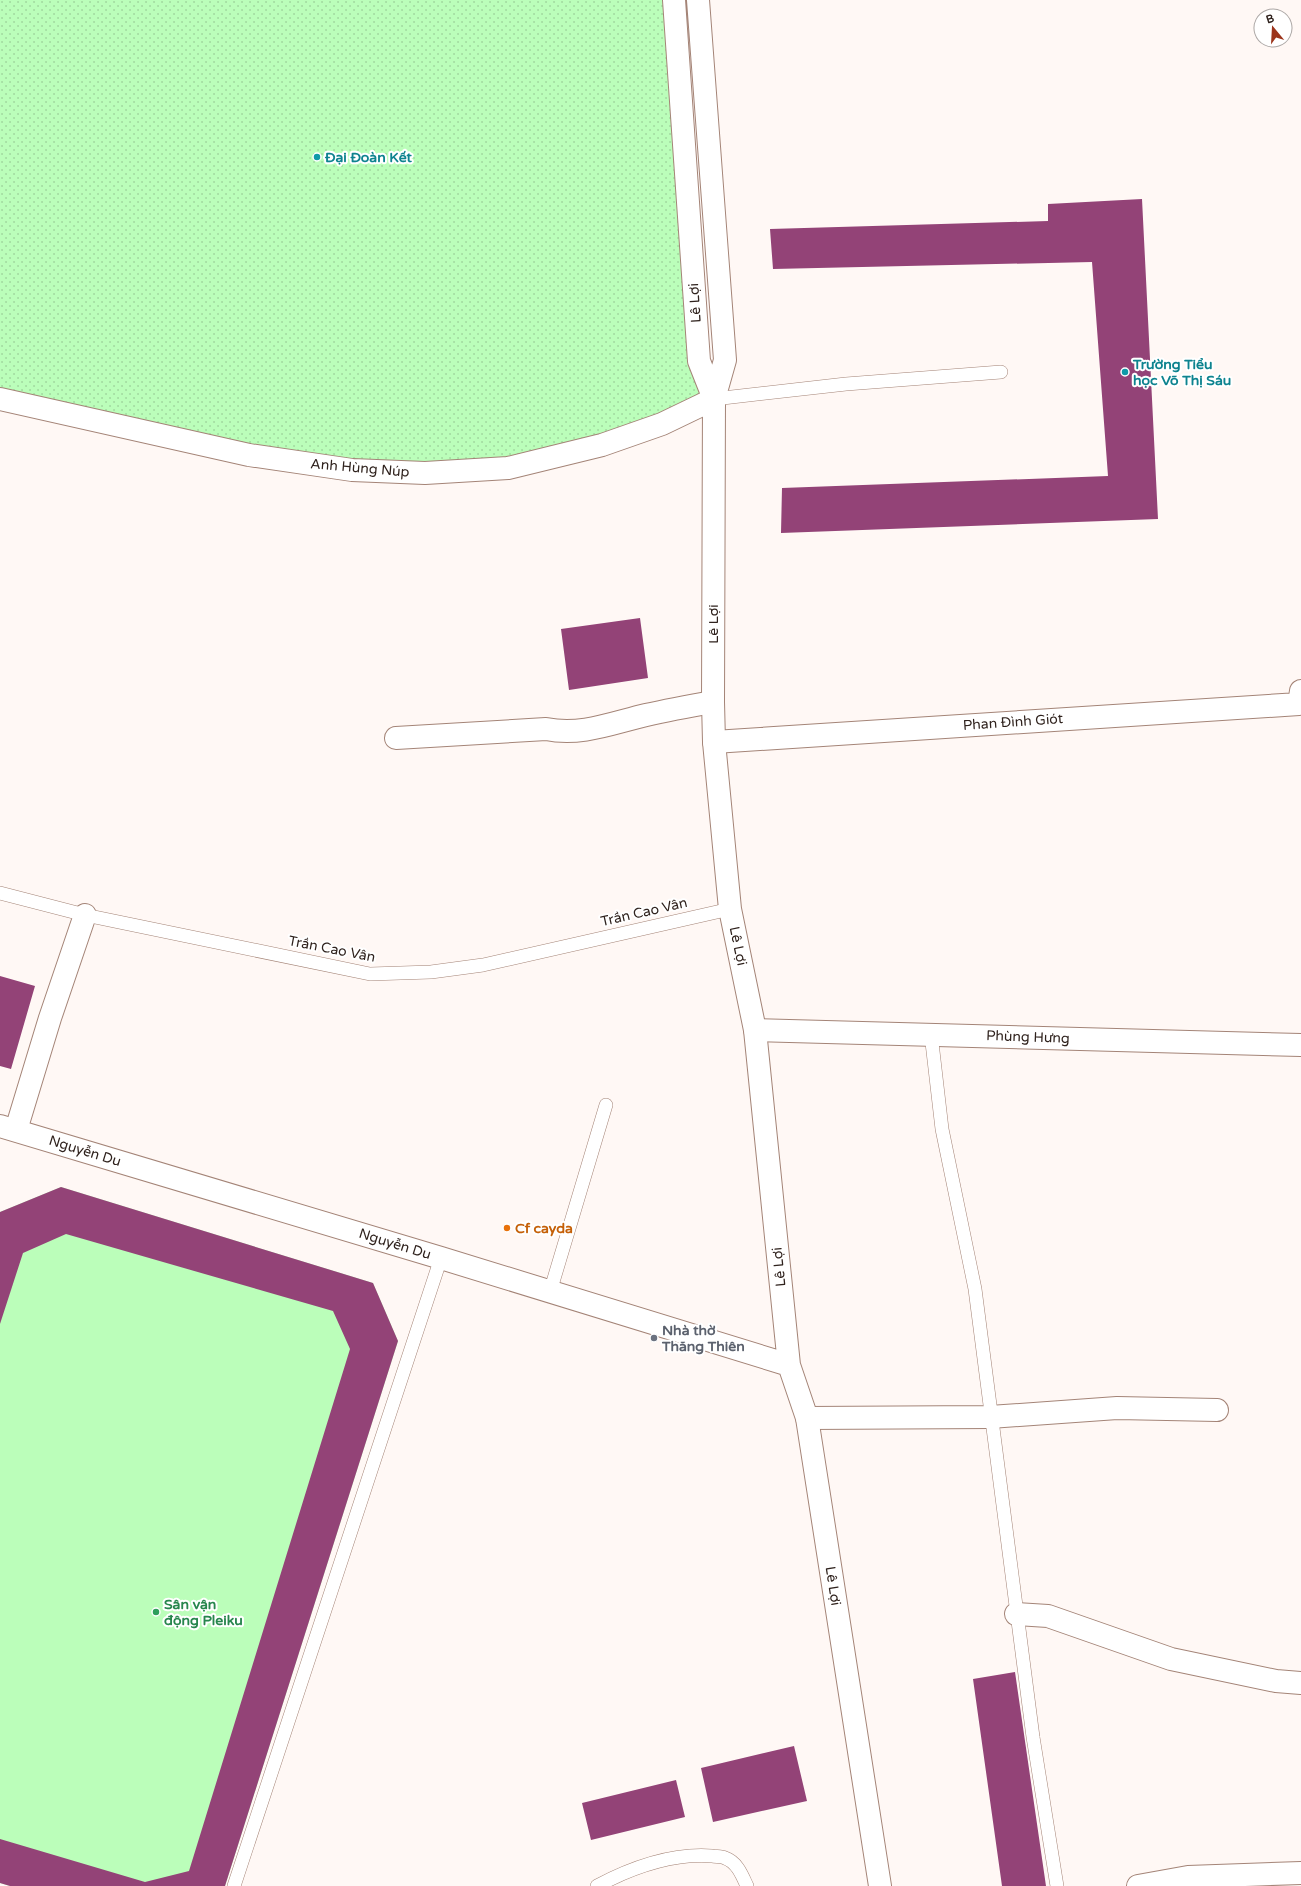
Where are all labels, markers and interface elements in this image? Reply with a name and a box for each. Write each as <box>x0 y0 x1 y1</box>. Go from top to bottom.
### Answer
north arrow <box>1253 8 1293 48</box>
text: B <box>1264 11 1276 26</box>
place label: Đại Đoàn Kết <box>324 149 413 166</box>
marker: Đại Đoàn Kết <box>312 152 322 162</box>
street label: Lê Lợi <box>685 283 705 323</box>
place label: Trường Tiểu học Võ Thị Sáu <box>1132 356 1231 389</box>
marker: Trường Tiểu học Võ Thị Sáu <box>1120 367 1130 377</box>
street label: Anh Hùng Núp <box>310 455 410 481</box>
street label: Lê Lợi <box>705 604 722 644</box>
street label: Phan Đình Giót <box>962 710 1064 734</box>
street label: Trần Cao Vân <box>599 894 689 930</box>
street label: Lê Lợi <box>726 925 750 967</box>
street label: Trần Cao Vân <box>287 932 377 966</box>
street label: Phùng Hưng <box>986 1027 1070 1047</box>
street label: Nguyễn Du <box>47 1132 123 1170</box>
place label: Cf cayda <box>515 1220 573 1237</box>
marker: Cf cayda <box>502 1223 512 1233</box>
street label: Nguyễn Du <box>357 1225 433 1263</box>
street label: Lê Lợi <box>768 1246 790 1288</box>
place label: Nhà thờ Thăng Thiên <box>661 1322 745 1355</box>
marker: Nhà thờ Thăng Thiên <box>649 1333 659 1343</box>
street label: Lê Lợi <box>821 1565 845 1607</box>
place label: Sân vận động Pleiku <box>164 1596 243 1629</box>
marker: Sân vận động Pleiku <box>151 1607 161 1617</box>

